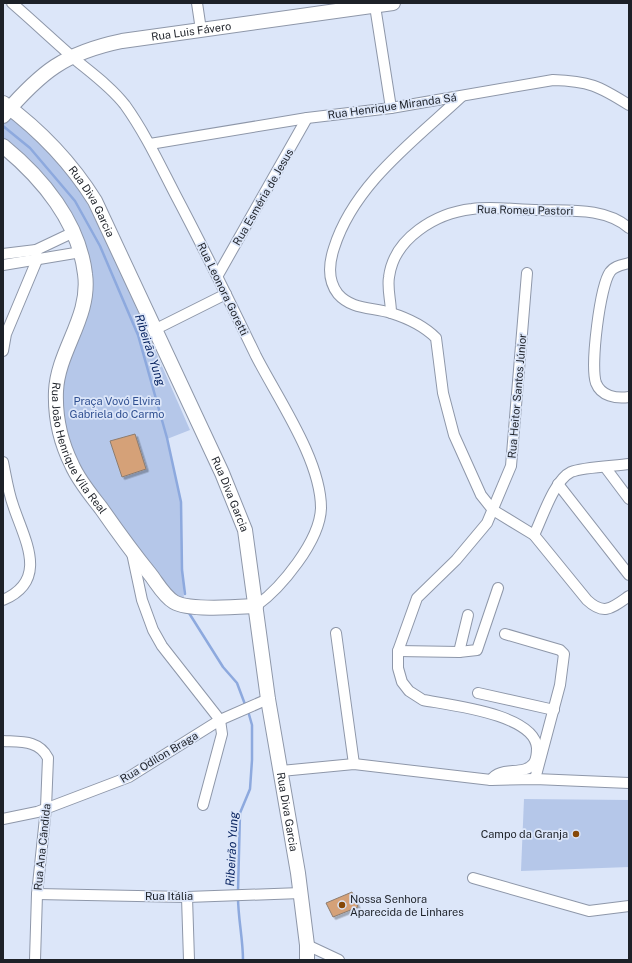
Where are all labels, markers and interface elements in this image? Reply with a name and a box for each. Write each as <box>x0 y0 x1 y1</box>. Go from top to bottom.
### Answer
street label: Rua Luis Fávero <box>150 20 232 43</box>
street label: Rua Henrique Miranda Sá <box>327 91 457 121</box>
street label: Rua Esméria de Jesus <box>230 146 296 247</box>
street label: Rua Diva Garcia <box>66 164 117 239</box>
street label: Rua Romeu Pastori <box>477 203 573 217</box>
street label: Rua Leonora Goretti <box>195 241 251 337</box>
water label: Ribeirão Yung <box>132 312 168 388</box>
street label: Rua Heitor Santos Júnior <box>506 333 528 459</box>
street label: Rua João Henrique Vila Real <box>50 382 109 516</box>
park label: Praça Vovó Elvira Gabriela do Carmo <box>70 395 164 420</box>
street label: Rua Diva Garcia <box>209 455 251 533</box>
street label: Rua Odilon Braga <box>118 729 200 785</box>
street label: Rua Diva Garcia <box>275 771 300 852</box>
street label: Rua Ana Cândida <box>31 803 53 891</box>
water label: Ribeirão Yung <box>223 811 241 887</box>
place label: Campo da Granja <box>481 828 568 840</box>
marker: Campo da Granja <box>571 829 581 839</box>
street label: Rua Itália <box>145 890 193 902</box>
place label: Nossa Senhora Aparecida de Linhares <box>350 893 464 918</box>
marker: Nossa Senhora Aparecida de Linhares <box>337 900 347 910</box>

